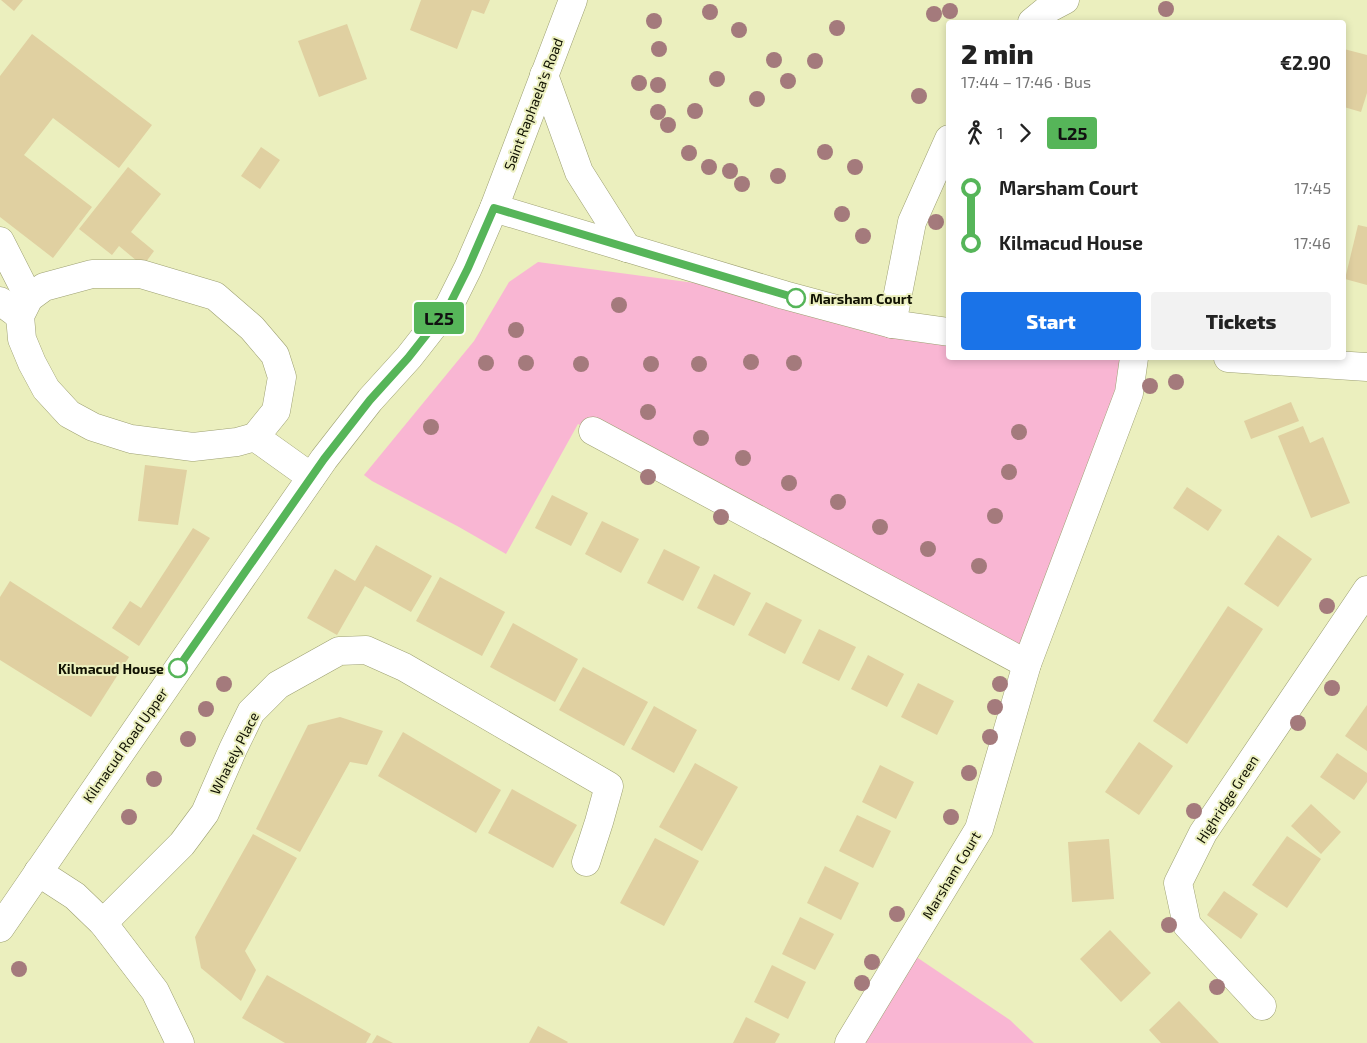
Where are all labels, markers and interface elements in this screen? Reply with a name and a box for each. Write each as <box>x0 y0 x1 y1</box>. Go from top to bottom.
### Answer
street label: Saint Raphaela’s Road <box>500 35 566 173</box>
text: 2 min <box>961 36 1034 70</box>
text: €2.90 <box>1280 51 1331 74</box>
text: 17:44 – 17:46 · Bus <box>961 72 1091 91</box>
icon: walk <box>961 119 989 147</box>
icon: forward <box>1011 119 1039 147</box>
text: L25 <box>1057 122 1087 144</box>
text: 1 <box>997 123 1003 142</box>
text: Marsham Court <box>999 176 1138 199</box>
text: 17:45 <box>1294 178 1331 197</box>
text: Kilmacud House <box>999 231 1143 254</box>
text: 17:46 <box>1294 233 1331 252</box>
marker: Marsham Court <box>786 288 806 308</box>
place label: Marsham Court <box>810 290 913 307</box>
button: Start <box>961 292 1141 350</box>
button: Tickets <box>1151 292 1331 350</box>
line badge: L25 <box>410 302 468 334</box>
text: L25 <box>424 307 454 329</box>
marker: Kilmacud House <box>168 658 188 678</box>
place label: Kilmacud House <box>58 660 164 677</box>
street label: Kilmacud Road Upper <box>79 684 171 806</box>
street label: Whately Place <box>206 709 262 797</box>
street label: Highridge Green <box>1192 752 1262 846</box>
street label: Marsham Court <box>918 828 984 922</box>

